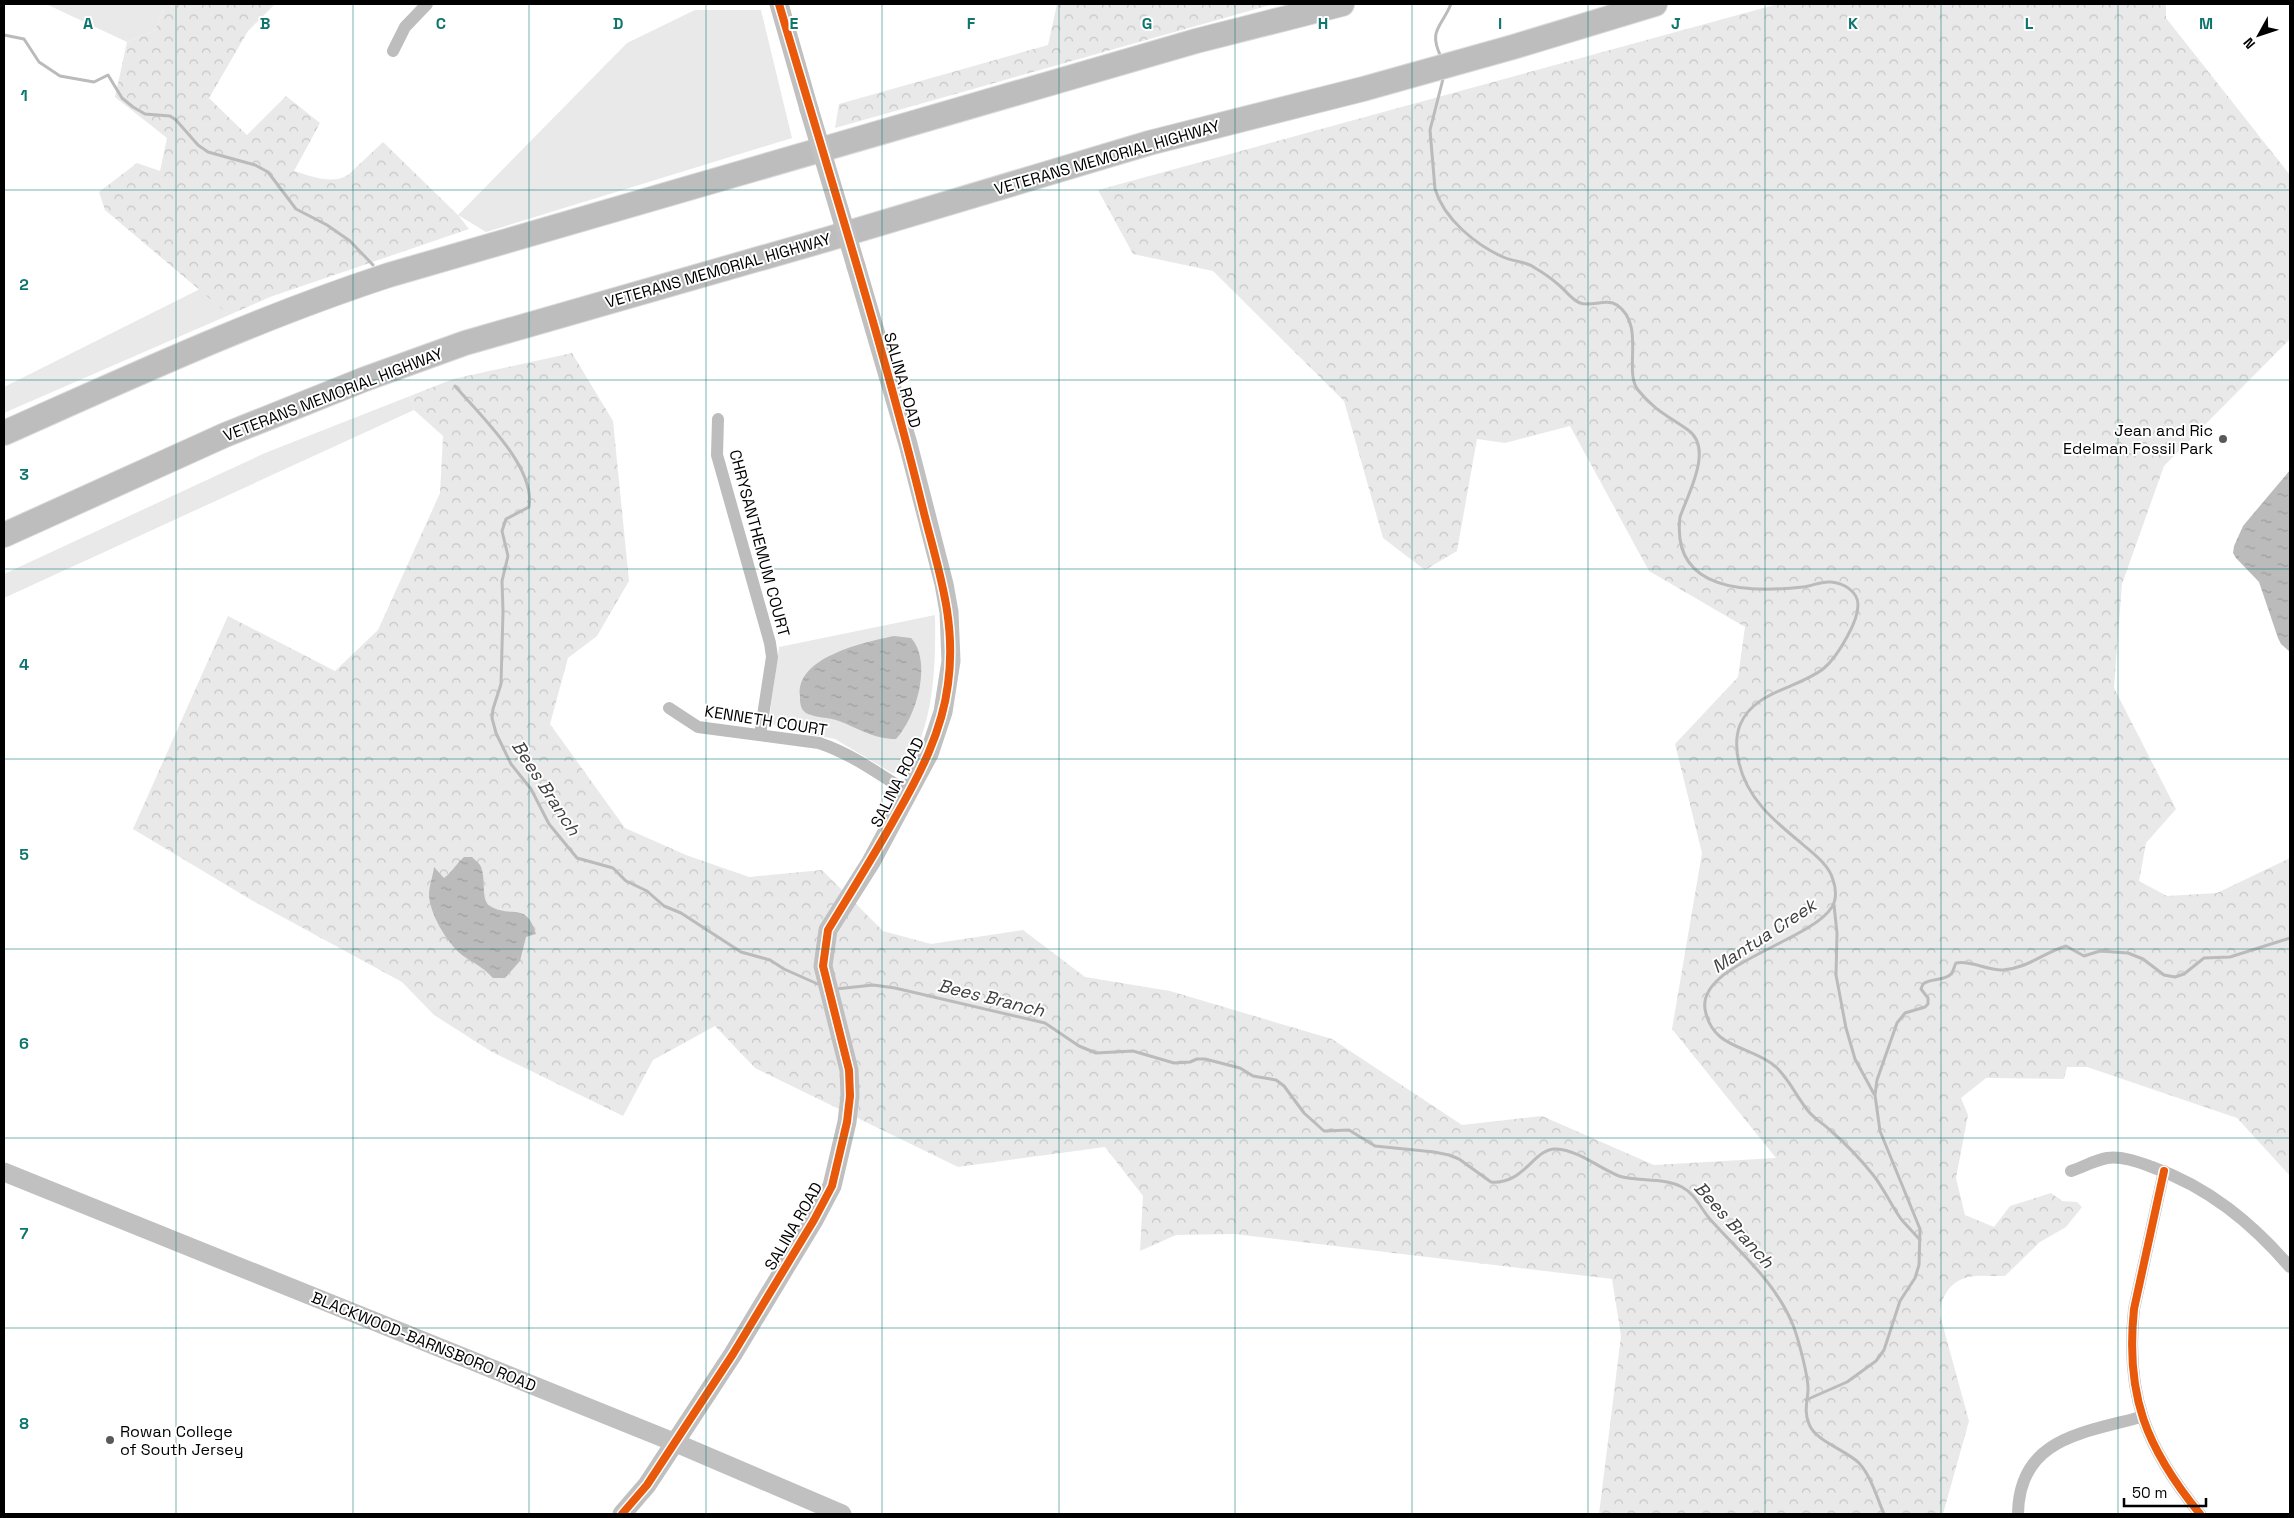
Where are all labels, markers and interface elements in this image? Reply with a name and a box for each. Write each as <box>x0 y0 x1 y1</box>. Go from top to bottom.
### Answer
north arrow <box>2234 10 2284 60</box>
text: A <box>83 13 93 34</box>
text: B <box>260 13 270 34</box>
text: C <box>436 13 446 34</box>
text: D <box>613 13 623 34</box>
text: E <box>790 13 799 34</box>
text: F <box>967 13 976 34</box>
text: G <box>1142 13 1152 34</box>
text: H <box>1318 13 1328 34</box>
text: I <box>1498 13 1502 34</box>
text: J <box>1671 13 1681 34</box>
text: K <box>1848 13 1858 34</box>
text: L <box>2025 13 2034 34</box>
text: M <box>2199 13 2213 34</box>
text: N <box>2239 34 2259 53</box>
text: 1 <box>20 85 28 106</box>
street label: VETERANS MEMORIAL HIGHWAY <box>992 115 1223 200</box>
street label: VETERANS MEMORIAL HIGHWAY <box>603 228 834 313</box>
text: 2 <box>19 274 29 295</box>
street label: SALINA ROAD <box>879 330 926 430</box>
street label: VETERANS MEMORIAL HIGHWAY <box>220 343 446 446</box>
place label: Jean and Ric Edelman Fossil Park <box>2063 420 2213 459</box>
marker: Jean and Ric Edelman Fossil Park <box>2217 433 2229 445</box>
street label: CHRYSANTHEMUM COURT <box>724 447 795 639</box>
text: 3 <box>19 464 29 485</box>
text: 4 <box>19 654 29 675</box>
street label: KENNETH COURT <box>703 700 829 741</box>
street label: SALINA ROAD <box>866 734 929 831</box>
water label: Bees Branch <box>507 736 586 840</box>
text: 5 <box>19 844 29 865</box>
water label: Mantua Creek <box>1707 892 1822 978</box>
water label: Bees Branch <box>936 973 1048 1022</box>
text: 6 <box>19 1033 29 1054</box>
water label: Bees Branch <box>1689 1177 1780 1274</box>
street label: SALINA ROAD <box>760 1178 827 1274</box>
text: 7 <box>20 1223 29 1244</box>
street label: BLACKWOOD-BARNSBORO ROAD <box>308 1287 539 1396</box>
text: 8 <box>19 1413 29 1434</box>
place label: Rowan College of South Jersey <box>120 1421 244 1460</box>
marker: Rowan College of South Jersey <box>104 1434 116 1446</box>
scale bar <box>2124 1476 2206 1508</box>
text: 50 m <box>2132 1483 2167 1502</box>

